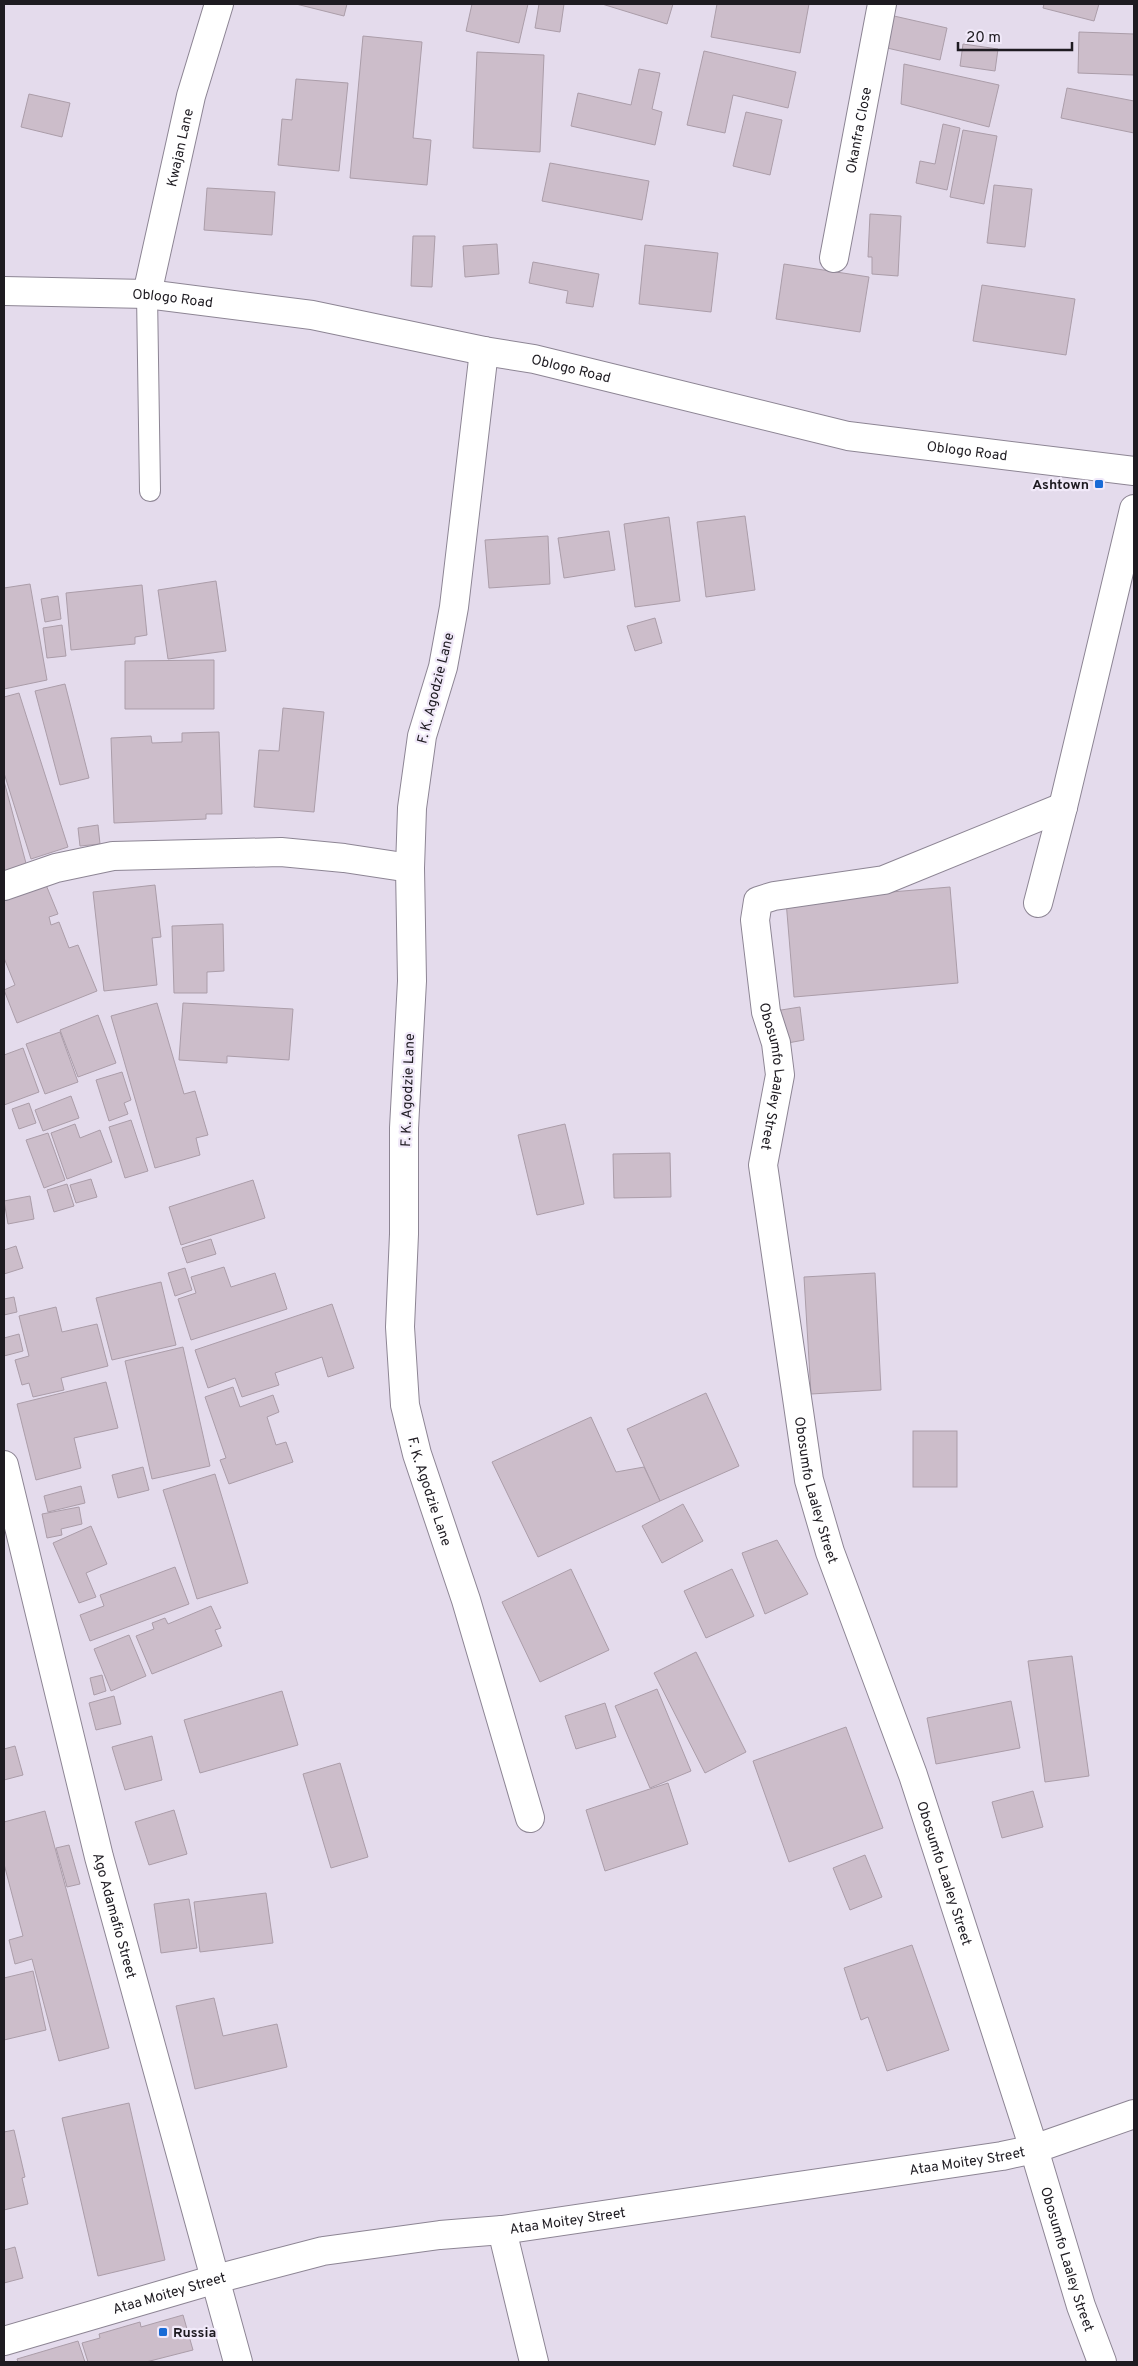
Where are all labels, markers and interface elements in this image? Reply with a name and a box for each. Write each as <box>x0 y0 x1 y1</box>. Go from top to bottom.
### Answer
scale bar <box>958 20 1072 52</box>
text: 20 m <box>966 29 1001 48</box>
street label: Okanfra Close <box>843 86 876 175</box>
street label: Kwajan Lane <box>164 107 198 189</box>
street label: Oblogo Road <box>132 287 214 312</box>
street label: Oblogo Road <box>529 352 612 387</box>
street label: Oblogo Road <box>926 439 1008 465</box>
place label: Ashtown <box>1032 477 1089 494</box>
marker: Ashtown <box>1093 478 1105 490</box>
street label: F. K. Agodzie Lane <box>414 631 458 746</box>
street label: Obosumfo Laaley Street <box>755 1002 787 1151</box>
street label: F. K. Agodzie Lane <box>398 1033 419 1147</box>
street label: Obosumfo Laaley Street <box>790 1415 841 1566</box>
street label: F. K. Agodzie Lane <box>403 1435 454 1549</box>
street label: Obosumfo Laaley Street <box>912 1799 975 1948</box>
street label: Ago Adamafio Street <box>88 1851 139 1981</box>
street label: Ataa Moitey Street <box>908 2144 1027 2180</box>
street label: Obosumfo Laaley Street <box>1036 2185 1097 2334</box>
street label: Ataa Moitey Street <box>509 2205 627 2239</box>
street label: Ataa Moitey Street <box>111 2270 228 2319</box>
place label: Russia <box>173 2325 216 2342</box>
marker: Russia <box>157 2326 169 2338</box>

